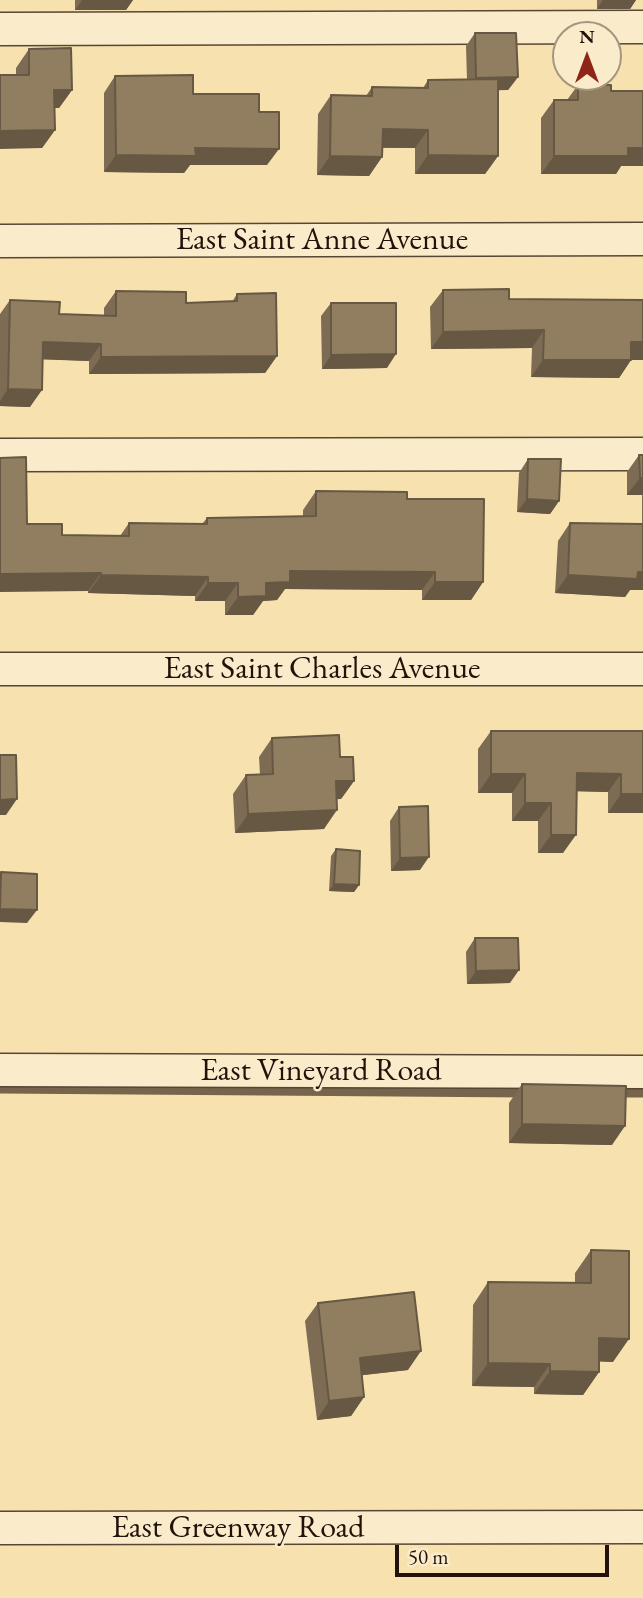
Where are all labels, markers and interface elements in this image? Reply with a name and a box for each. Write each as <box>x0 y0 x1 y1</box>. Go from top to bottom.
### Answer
north arrow <box>552 21 622 91</box>
text: N <box>579 24 595 49</box>
street label: East Saint Anne Avenue <box>176 221 468 259</box>
street label: East Saint Charles Avenue <box>163 650 481 688</box>
street label: East Vineyard Road <box>200 1052 442 1090</box>
street label: East Greenway Road <box>112 1509 364 1547</box>
scale bar <box>398 1532 612 1576</box>
text: 50 m <box>408 1543 449 1570</box>

